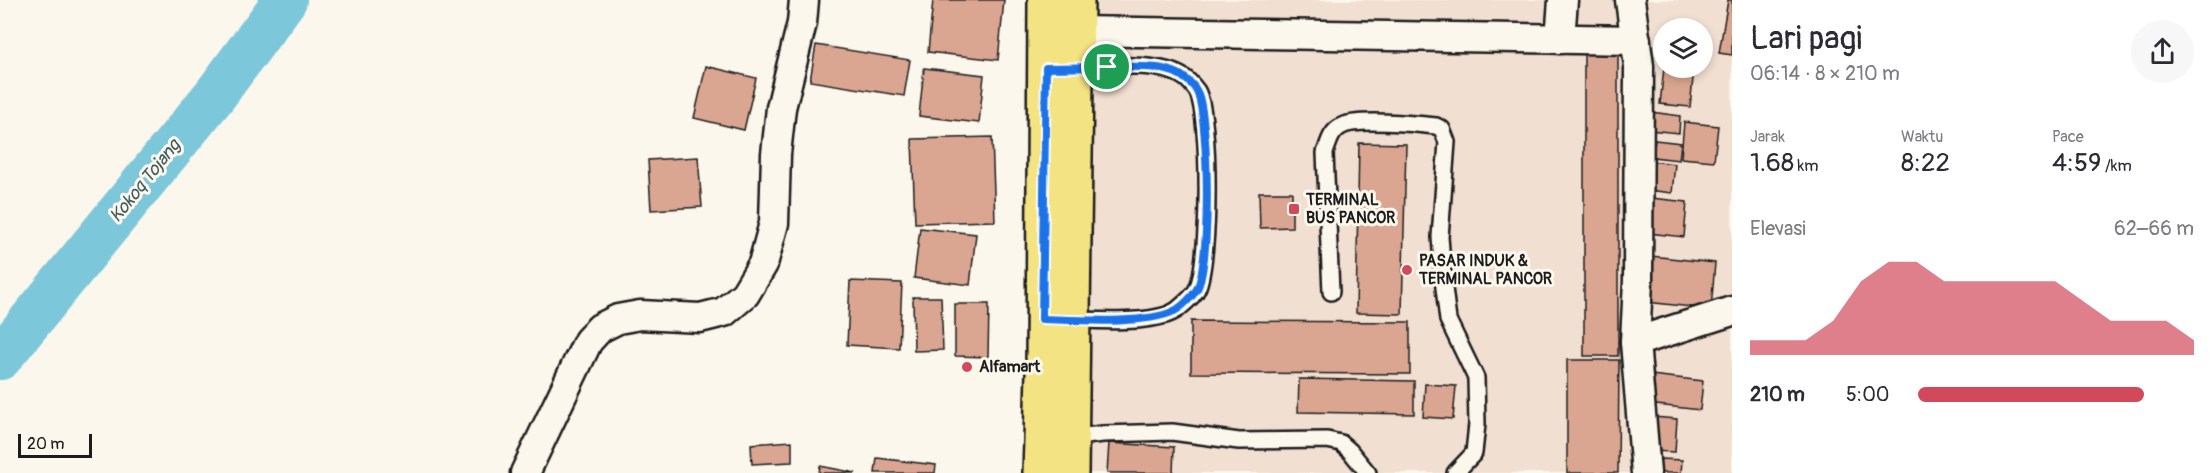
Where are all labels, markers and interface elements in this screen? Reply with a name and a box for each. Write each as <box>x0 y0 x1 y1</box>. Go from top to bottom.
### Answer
map controls <box>1653 18 1713 78</box>
button: layers <box>1653 18 1713 78</box>
text: Lari pagi <box>1750 18 1862 59</box>
button: share <box>2131 20 2194 83</box>
pin <box>1081 41 1132 92</box>
icon: arrive <box>1090 50 1123 83</box>
text: 06:14 · 8 × 210 m <box>1750 61 1900 86</box>
text: Jarak <box>1750 127 1785 147</box>
text: Waktu <box>1901 127 1943 147</box>
text: Pace <box>2052 127 2084 147</box>
water label: Kokoq Tojang <box>105 133 187 227</box>
text: 1.68 <box>1750 147 1794 179</box>
text: 8:22 <box>1901 147 1950 179</box>
text: 4:59 <box>2052 147 2102 179</box>
text: km <box>1794 156 1818 176</box>
text: /km <box>2102 156 2132 176</box>
place label: TERMINAL BUS PANCOR <box>1305 190 1396 228</box>
marker: TERMINAL BUS PANCOR <box>1287 202 1301 216</box>
text: Elevasi <box>1750 216 1806 241</box>
text: 62–66 m <box>2114 216 2194 241</box>
place label: PASAR INDUK & TERMINAL PANCOR <box>1418 251 1553 289</box>
marker: PASAR INDUK & TERMINAL PANCOR <box>1400 263 1414 277</box>
place label: Alfamart <box>979 357 1041 377</box>
marker: Alfamart <box>960 360 974 374</box>
text: 210 m <box>1750 382 1805 407</box>
text: 5:00 <box>1846 382 1890 407</box>
scale bar <box>18 431 92 458</box>
text: 20 m <box>27 434 65 454</box>

